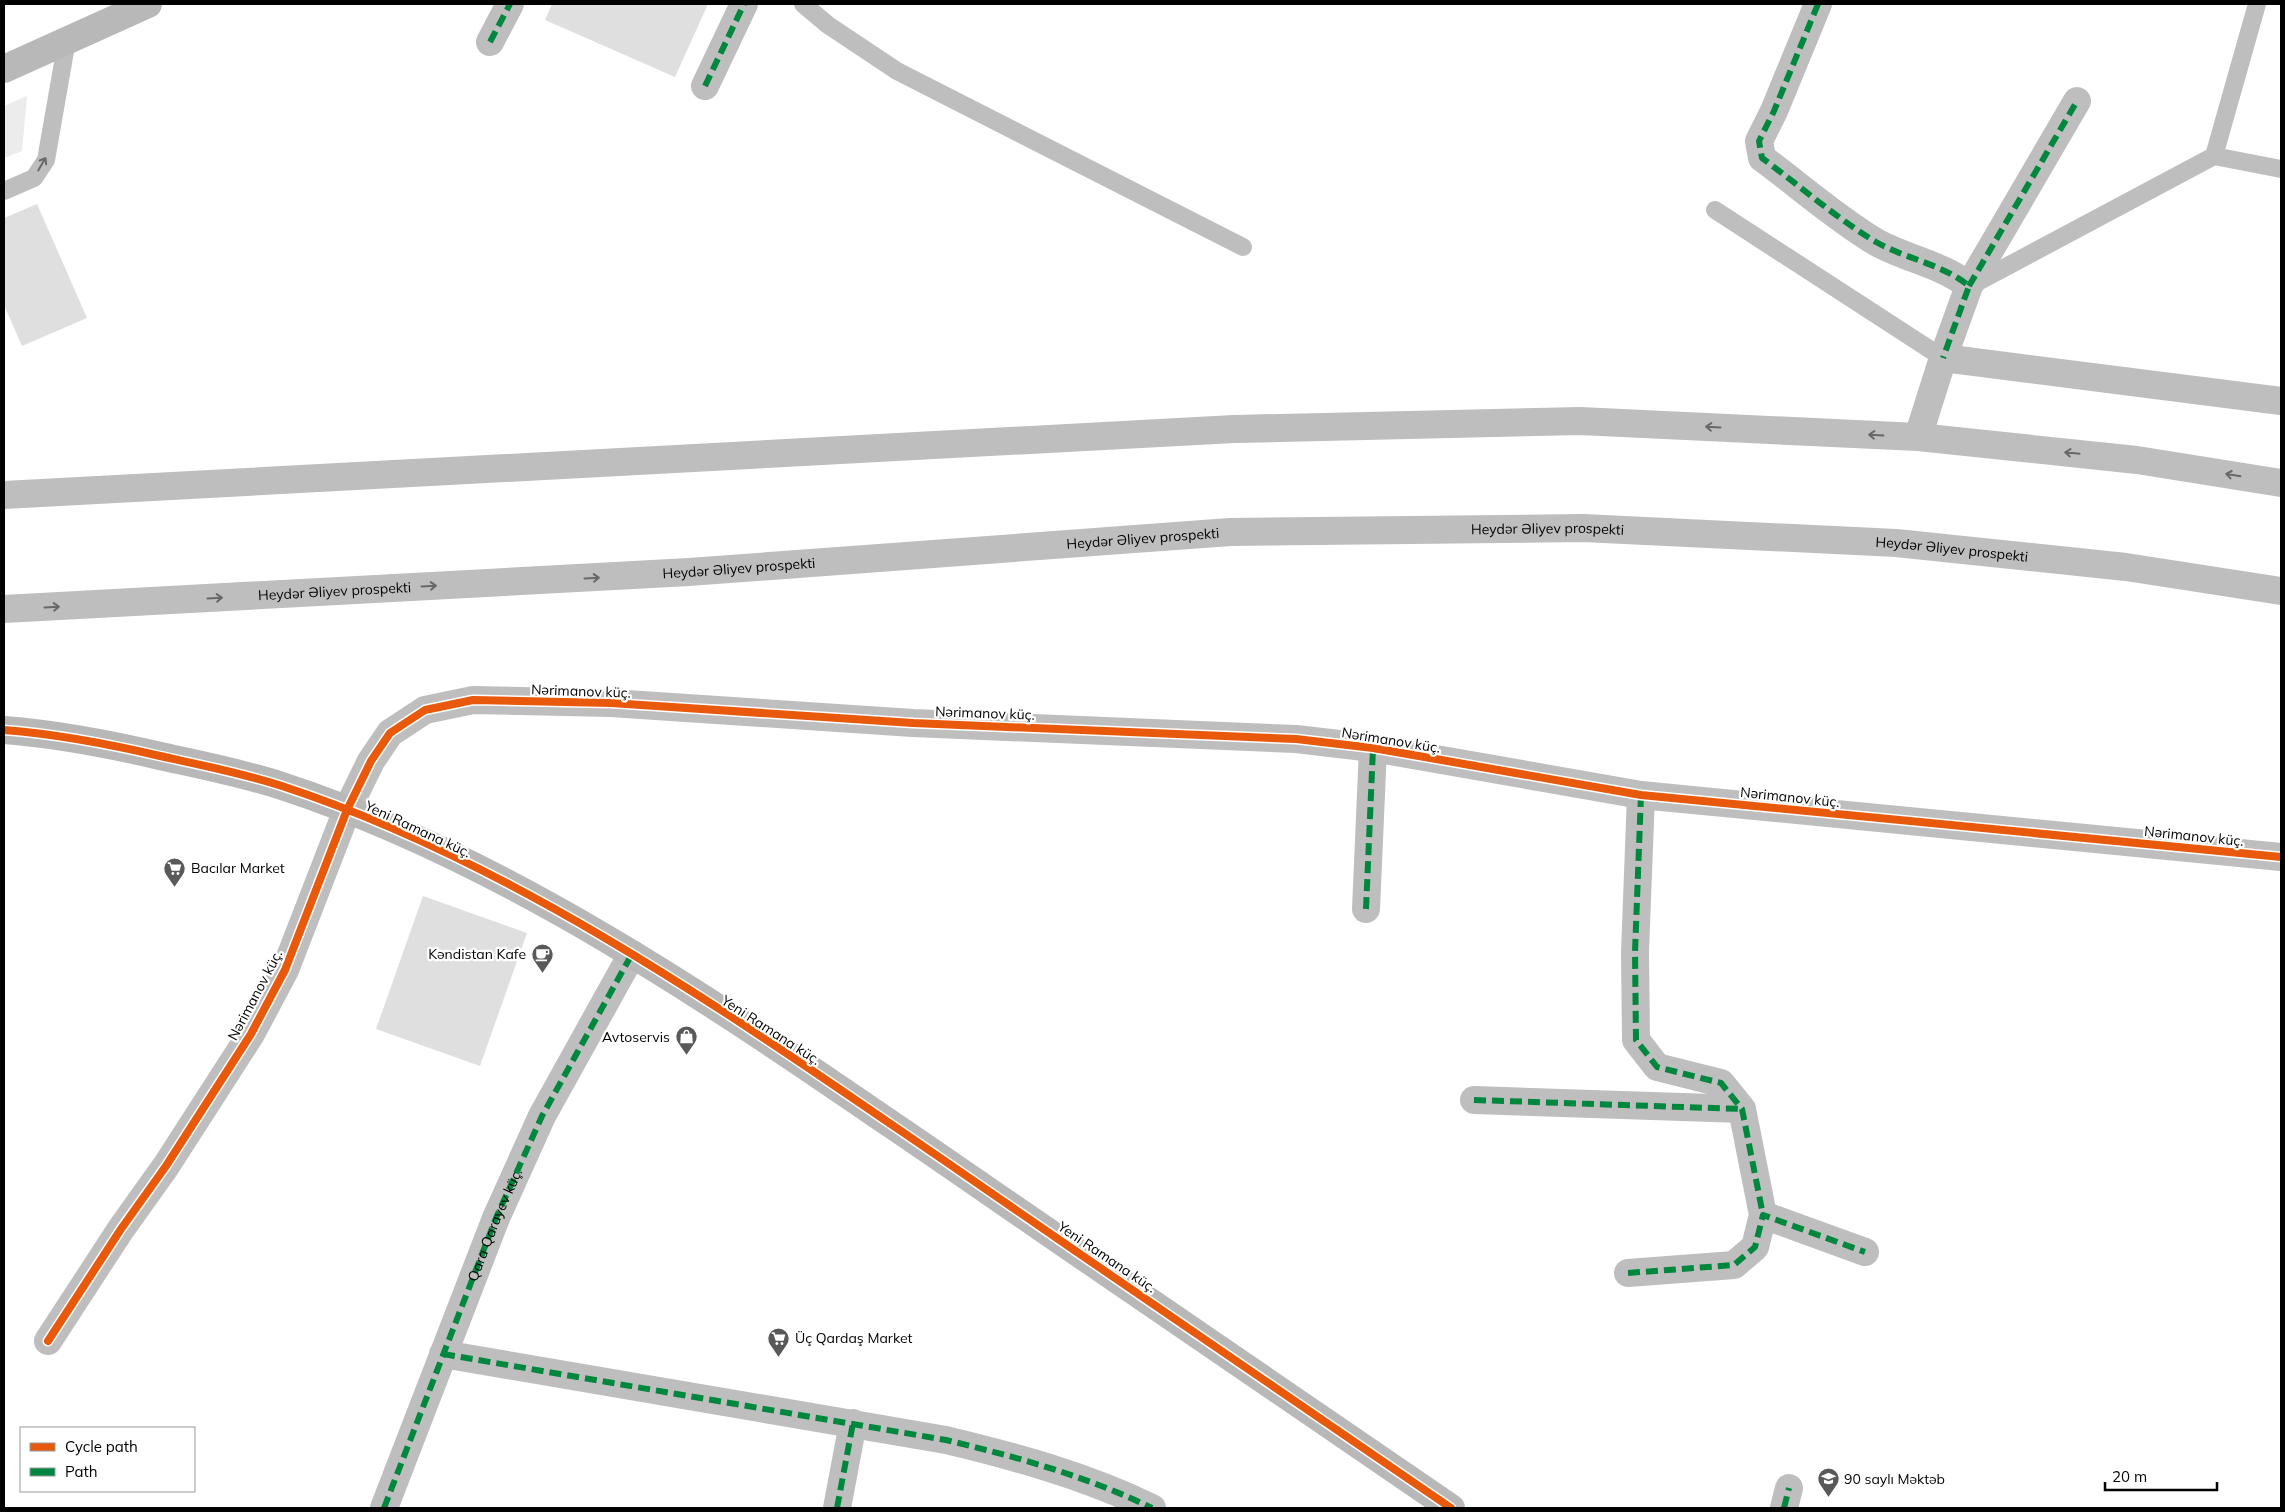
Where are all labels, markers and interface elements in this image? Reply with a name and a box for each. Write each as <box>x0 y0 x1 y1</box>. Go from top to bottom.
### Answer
one-way arrow <box>38 158 48 172</box>
one-way arrow <box>1705 423 1721 432</box>
one-way arrow <box>1868 431 1884 440</box>
one-way arrow <box>2064 448 2080 458</box>
one-way arrow <box>2225 470 2241 480</box>
street label: Heydər Əliyev prospekti <box>1471 519 1625 539</box>
street label: Heydər Əliyev prospekti <box>1066 524 1220 553</box>
street label: Heydər Əliyev prospekti <box>1875 533 2029 566</box>
street label: Heydər Əliyev prospekti <box>662 554 816 582</box>
one-way arrow <box>583 573 599 582</box>
street label: Heydər Əliyev prospekti <box>258 578 412 604</box>
one-way arrow <box>421 582 437 591</box>
one-way arrow <box>206 593 222 603</box>
one-way arrow <box>44 602 60 611</box>
street label: Nərimanov küç. <box>531 680 631 702</box>
street label: Nərimanov küç. <box>935 702 1035 724</box>
street label: Nərimanov küç. <box>1340 723 1442 757</box>
street label: Nərimanov küç. <box>1739 783 1841 811</box>
street label: Yeni Ramana küç. <box>361 796 474 861</box>
street label: Nərimanov küç. <box>2143 822 2245 850</box>
supermarket icon: Bacılar Market <box>163 856 187 887</box>
place label: Bacılar Market <box>191 859 285 877</box>
cafe icon: Kəndistan Kafe <box>530 942 554 973</box>
place label: Kəndistan Kafe <box>428 945 526 963</box>
street label: Nərimanov küç. <box>224 947 286 1043</box>
street label: Yeni Ramana küç. <box>717 991 824 1069</box>
shop icon: Avtoservis <box>674 1025 698 1056</box>
place label: Avtoservis <box>602 1028 670 1046</box>
street label: Qara Qarayev küç. <box>463 1166 526 1284</box>
street label: Yeni Ramana küç. <box>1054 1217 1160 1297</box>
supermarket icon: Üç Qardaş Market <box>767 1326 791 1357</box>
place label: Üç Qardaş Market <box>795 1329 913 1347</box>
legend <box>20 1427 195 1492</box>
text: Cycle path <box>65 1437 138 1456</box>
scale bar <box>2105 1460 2218 1492</box>
text: Path <box>65 1462 97 1481</box>
school or university icon: 90 saylı Məktəb <box>1816 1467 1840 1498</box>
text: 20 m <box>2112 1467 2147 1486</box>
place label: 90 saylı Məktəb <box>1844 1470 1945 1488</box>

